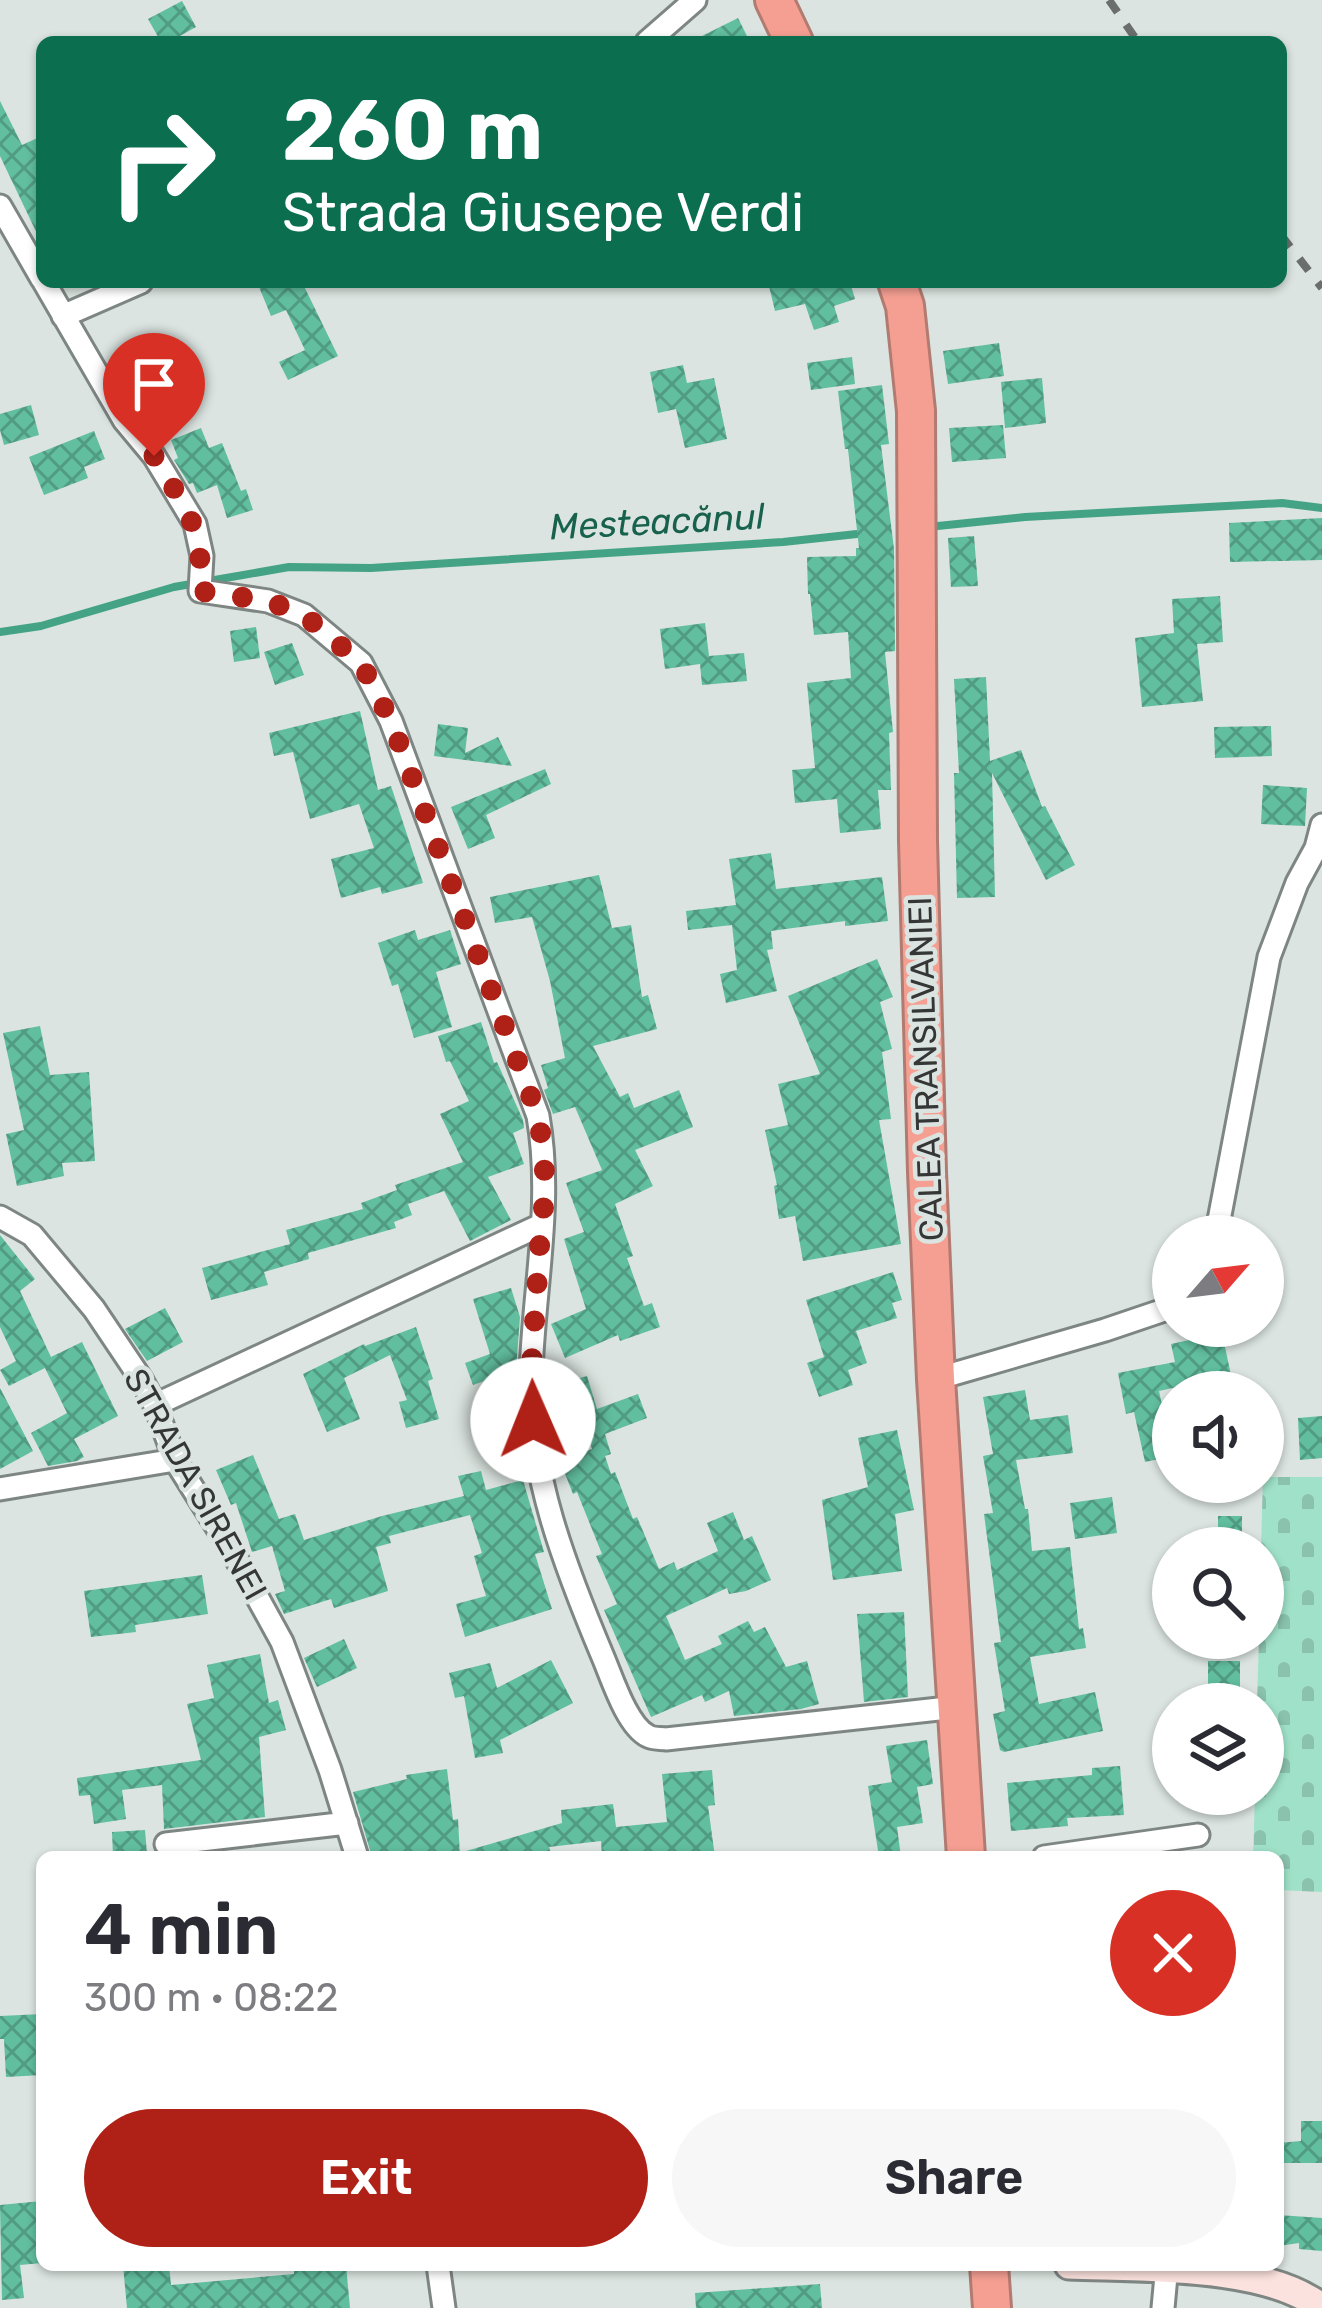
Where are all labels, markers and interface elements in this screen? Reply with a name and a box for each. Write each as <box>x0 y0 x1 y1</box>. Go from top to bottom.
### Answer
text: 260 m <box>282 80 543 180</box>
icon: right <box>84 84 240 240</box>
text: Strada Giusepe Verdi <box>282 181 804 245</box>
pin <box>103 333 205 456</box>
icon: arrive <box>121 351 187 417</box>
water label: Mesteacănul <box>548 494 767 549</box>
street label: CALEA TRANSILVANIEI <box>900 896 951 1242</box>
north arrow <box>1152 1215 1284 1347</box>
map controls <box>1152 1215 1284 1815</box>
position arrow <box>470 1357 596 1483</box>
street label: STRADA SIRENEI <box>116 1362 275 1606</box>
button: sound <box>1152 1371 1284 1503</box>
button: search <box>1152 1527 1284 1659</box>
button: layers <box>1152 1683 1284 1815</box>
text: 4 min <box>84 1887 279 1972</box>
button: close <box>1110 1890 1236 2016</box>
text: 300 m · 08:22 <box>84 1975 339 2021</box>
button: Exit <box>84 2109 648 2247</box>
button: Share <box>672 2109 1236 2247</box>

